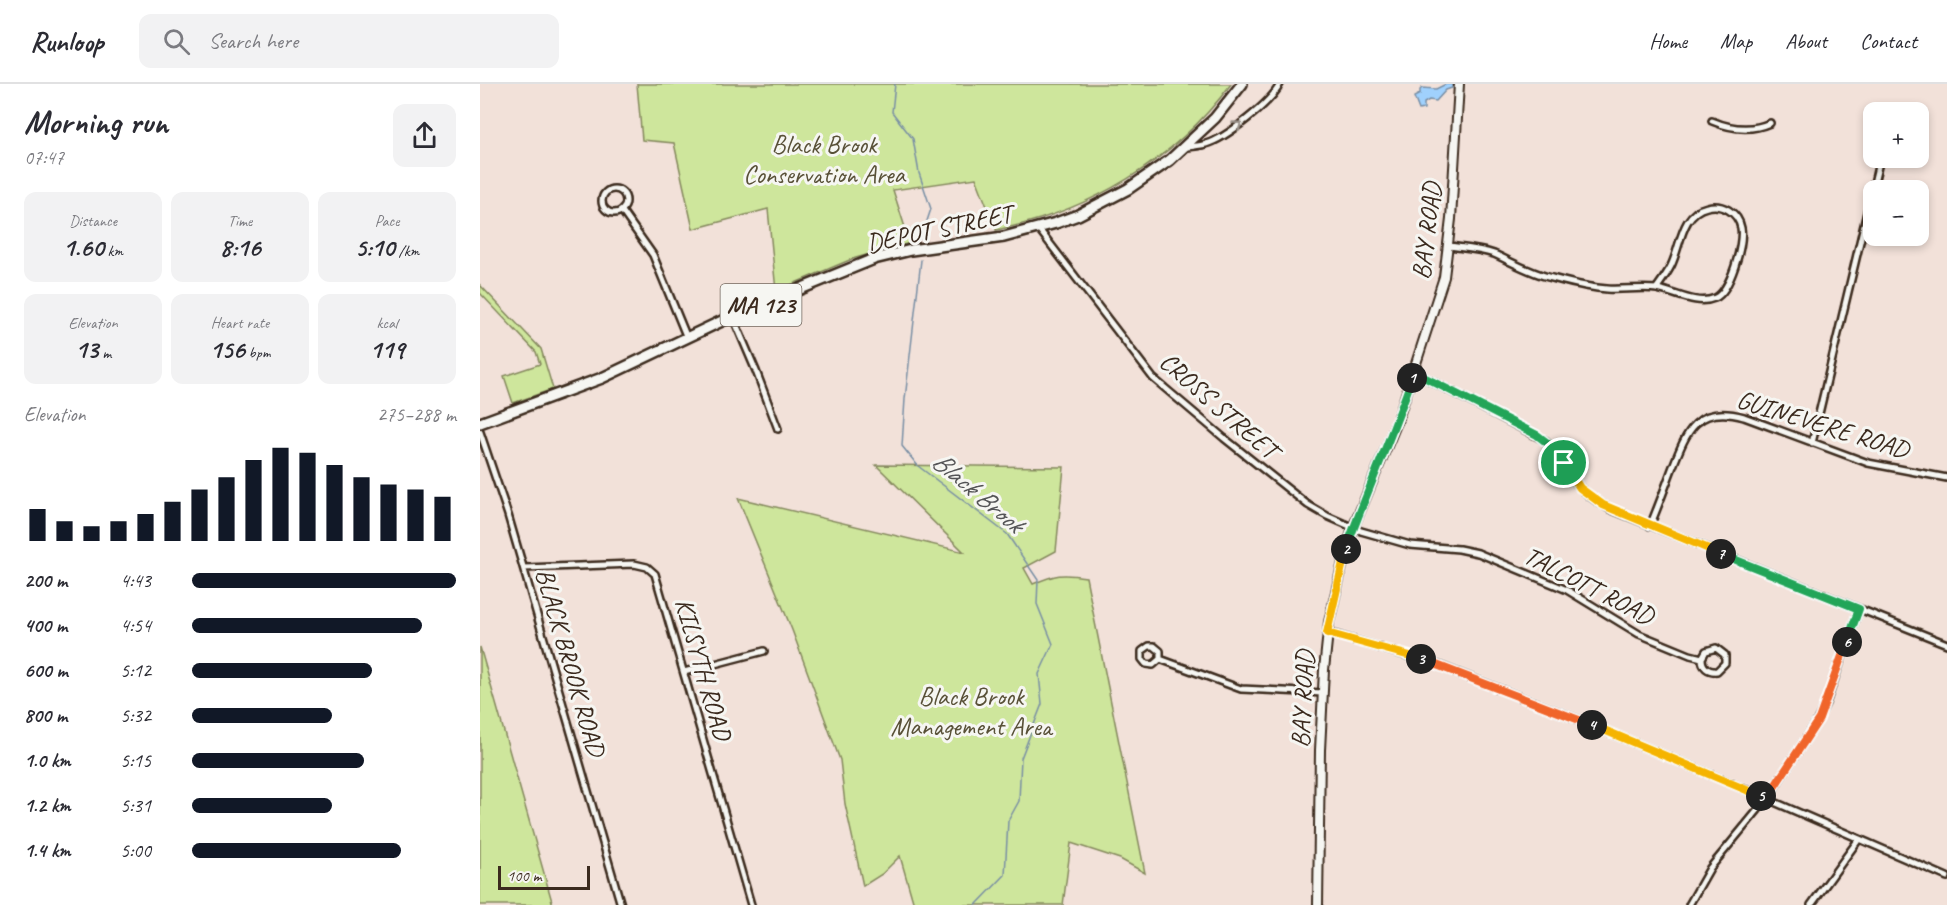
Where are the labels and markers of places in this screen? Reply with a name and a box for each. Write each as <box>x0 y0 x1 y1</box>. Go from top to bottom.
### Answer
pin: 1 <box>1397 363 1427 393</box>
pin <box>1538 437 1589 488</box>
pin: 2 <box>1331 534 1361 564</box>
pin: 7 <box>1706 539 1736 569</box>
pin: 6 <box>1832 627 1862 657</box>
pin: 3 <box>1406 644 1436 674</box>
pin: 4 <box>1577 710 1607 740</box>
pin: 5 <box>1746 781 1776 811</box>

